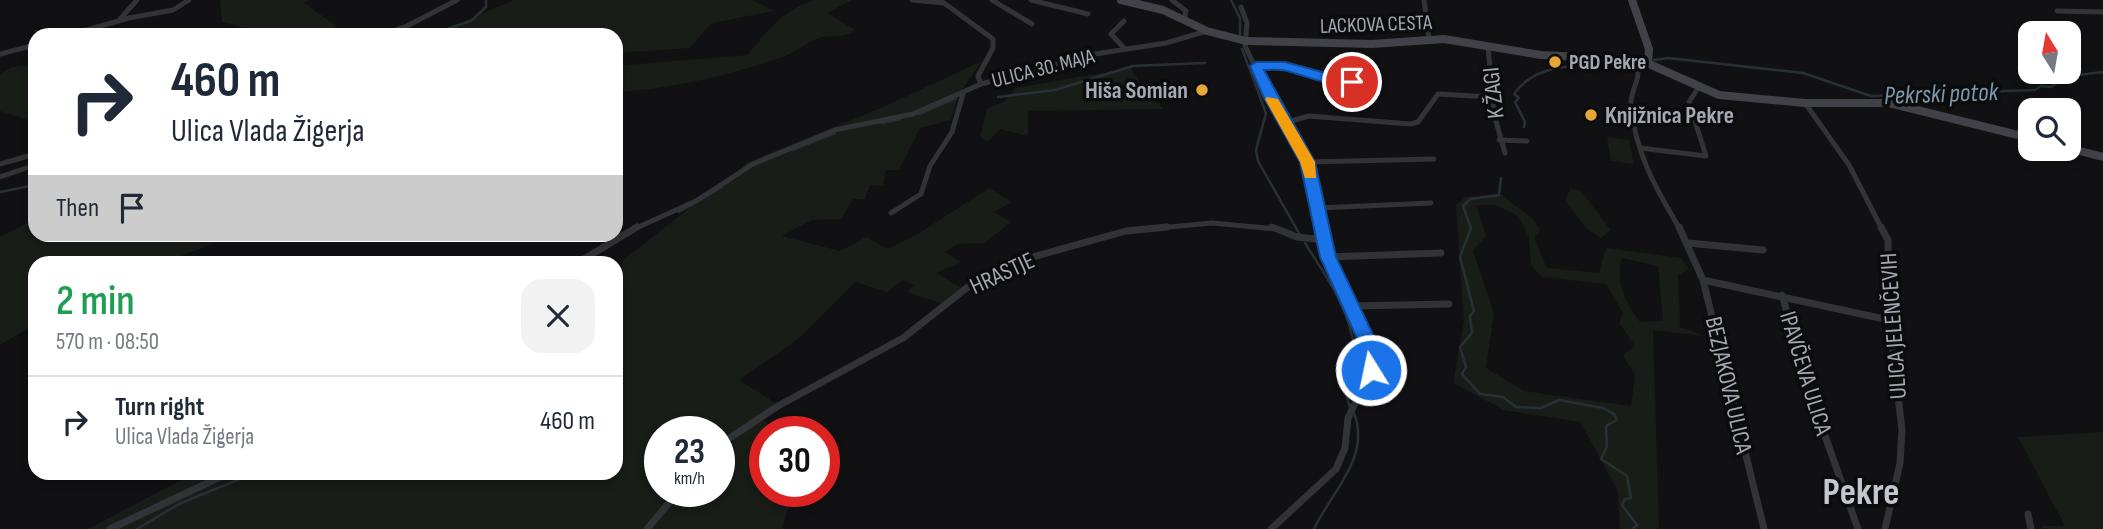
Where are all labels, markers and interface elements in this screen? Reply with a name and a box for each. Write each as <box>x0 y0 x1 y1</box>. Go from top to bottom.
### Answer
street label: LACKOVA CESTA <box>1320 10 1433 39</box>
north arrow <box>2018 21 2081 84</box>
map controls <box>2018 21 2081 161</box>
street label: ULICA 30. MAJA <box>989 43 1098 93</box>
place label: PGD Pekre <box>1569 50 1646 75</box>
text: 460 m <box>171 52 280 111</box>
pin <box>1322 52 1382 112</box>
marker: PGD Pekre <box>1547 54 1563 70</box>
icon: right <box>56 56 147 147</box>
icon: arrive <box>1333 63 1371 101</box>
street label: K ŽAGI <box>1476 66 1511 120</box>
place label: Hiša Somian <box>1085 76 1188 105</box>
water label: Pekrski potok <box>1883 77 2000 112</box>
marker: Hiša Somian <box>1194 82 1210 98</box>
button: search <box>2018 98 2081 161</box>
place label: Knjižnica Pekre <box>1605 101 1734 130</box>
marker: Knjižnica Pekre <box>1583 107 1599 123</box>
text: Ulica Vlada Žigerja <box>171 112 365 151</box>
icon: arrive <box>113 189 151 227</box>
text: Then <box>56 193 99 224</box>
street label: HRASTJE <box>965 246 1039 301</box>
street label: ULICA JELENČEVIH <box>1874 252 1913 400</box>
text: 2 min <box>56 276 135 327</box>
button: close <box>521 279 595 353</box>
street label: IPAVČEVA ULICA <box>1773 308 1838 439</box>
street label: BEZJAKOVA ULICA <box>1699 314 1759 457</box>
text: 570 m · 08:50 <box>56 328 159 356</box>
position arrow <box>1334 333 1408 407</box>
text: Turn right <box>115 392 204 423</box>
icon: right <box>56 403 94 441</box>
text: 460 m <box>540 406 595 437</box>
speed limit sign: 30 <box>749 416 840 507</box>
text: Ulica Vlada Žigerja <box>115 423 254 451</box>
text: 23 <box>674 431 705 474</box>
text: km/h <box>674 468 705 489</box>
district label: Pekre <box>1822 470 1900 515</box>

